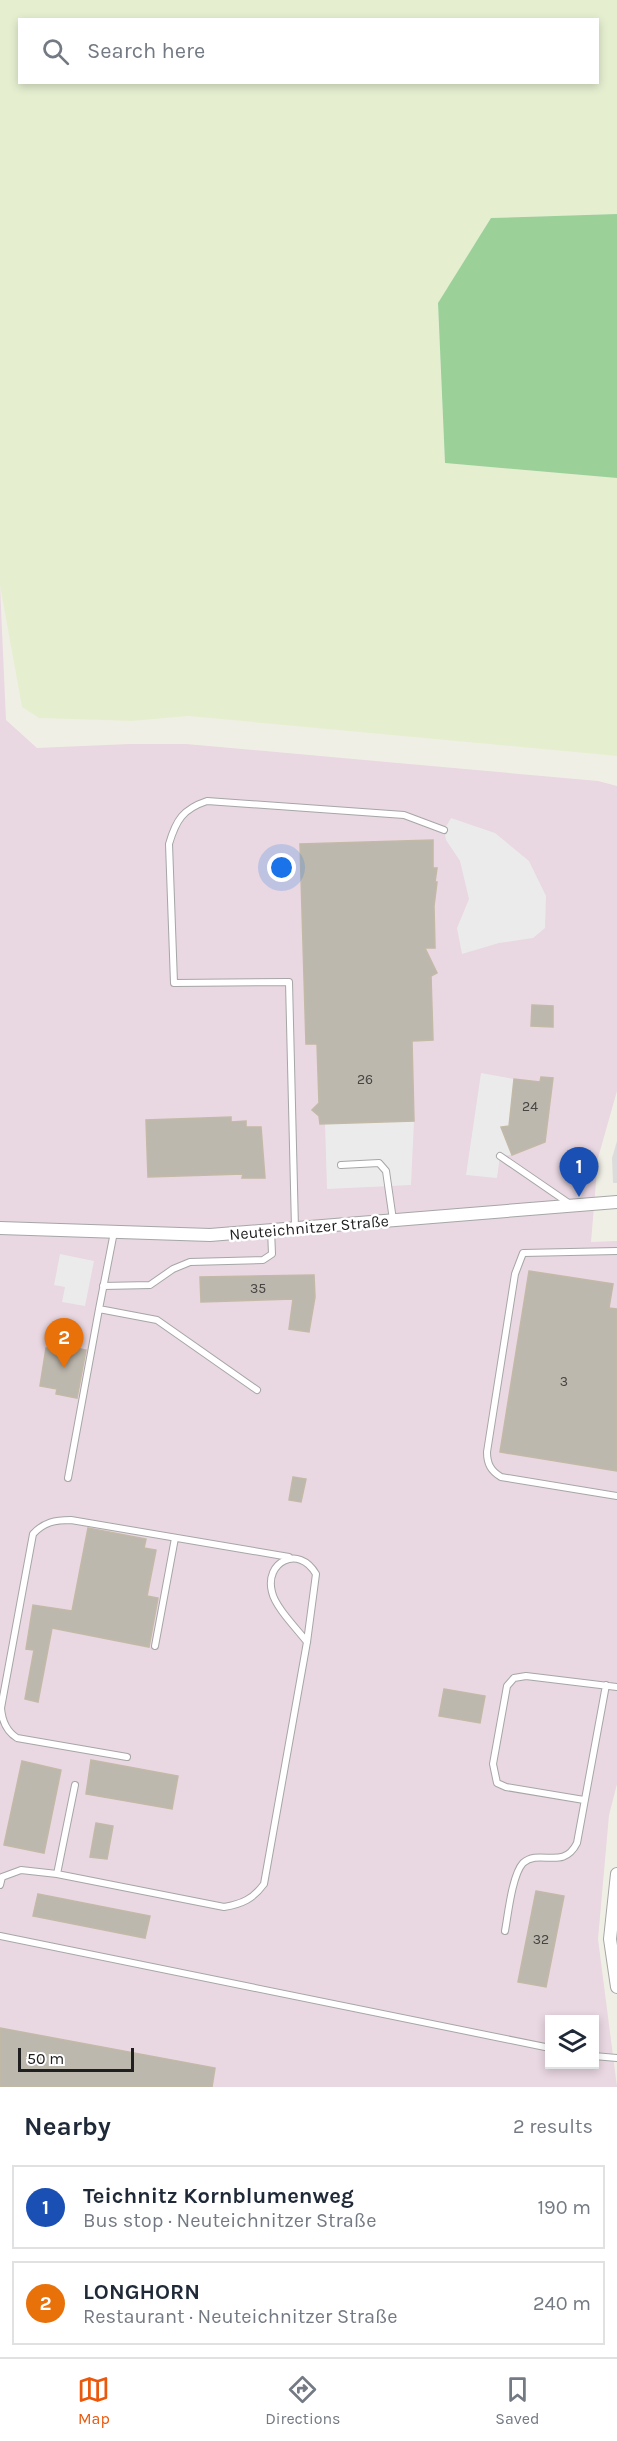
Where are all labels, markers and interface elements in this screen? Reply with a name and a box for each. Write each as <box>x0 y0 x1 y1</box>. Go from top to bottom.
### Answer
search box <box>18 18 599 84</box>
icon: search <box>39 35 72 68</box>
text: Search here <box>87 38 205 64</box>
your location <box>267 853 296 882</box>
house number: 26 <box>357 1071 373 1088</box>
house number: 24 <box>522 1098 538 1115</box>
pin: 1 <box>560 1148 598 1197</box>
street label: Neuteichnitzer Straße <box>229 1211 390 1244</box>
house number: 35 <box>250 1280 266 1297</box>
pin: 2 <box>44 1318 84 1368</box>
house number: 3 <box>560 1373 568 1390</box>
house number: 32 <box>533 1931 549 1948</box>
map controls <box>545 2015 599 2069</box>
button: layers <box>545 2015 599 2069</box>
scale bar <box>18 2045 134 2072</box>
text: 50 m <box>27 2049 64 2068</box>
text: Nearby <box>24 2111 111 2142</box>
text: 2 results <box>513 2115 593 2138</box>
text: Teichnitz Kornblumenweg <box>83 2183 354 2209</box>
text: 1 <box>42 2196 49 2219</box>
text: 190 m <box>537 2196 591 2219</box>
text: Bus stop · Neuteichnitzer Straße <box>83 2209 376 2232</box>
text: LONGHORN <box>83 2279 200 2305</box>
text: 2 <box>39 2292 52 2315</box>
text: 240 m <box>533 2292 591 2315</box>
text: Restaurant · Neuteichnitzer Straße <box>83 2305 397 2328</box>
tab: Map <box>77 2373 110 2428</box>
tab: Directions <box>265 2373 340 2428</box>
tab: Saved <box>495 2373 540 2428</box>

